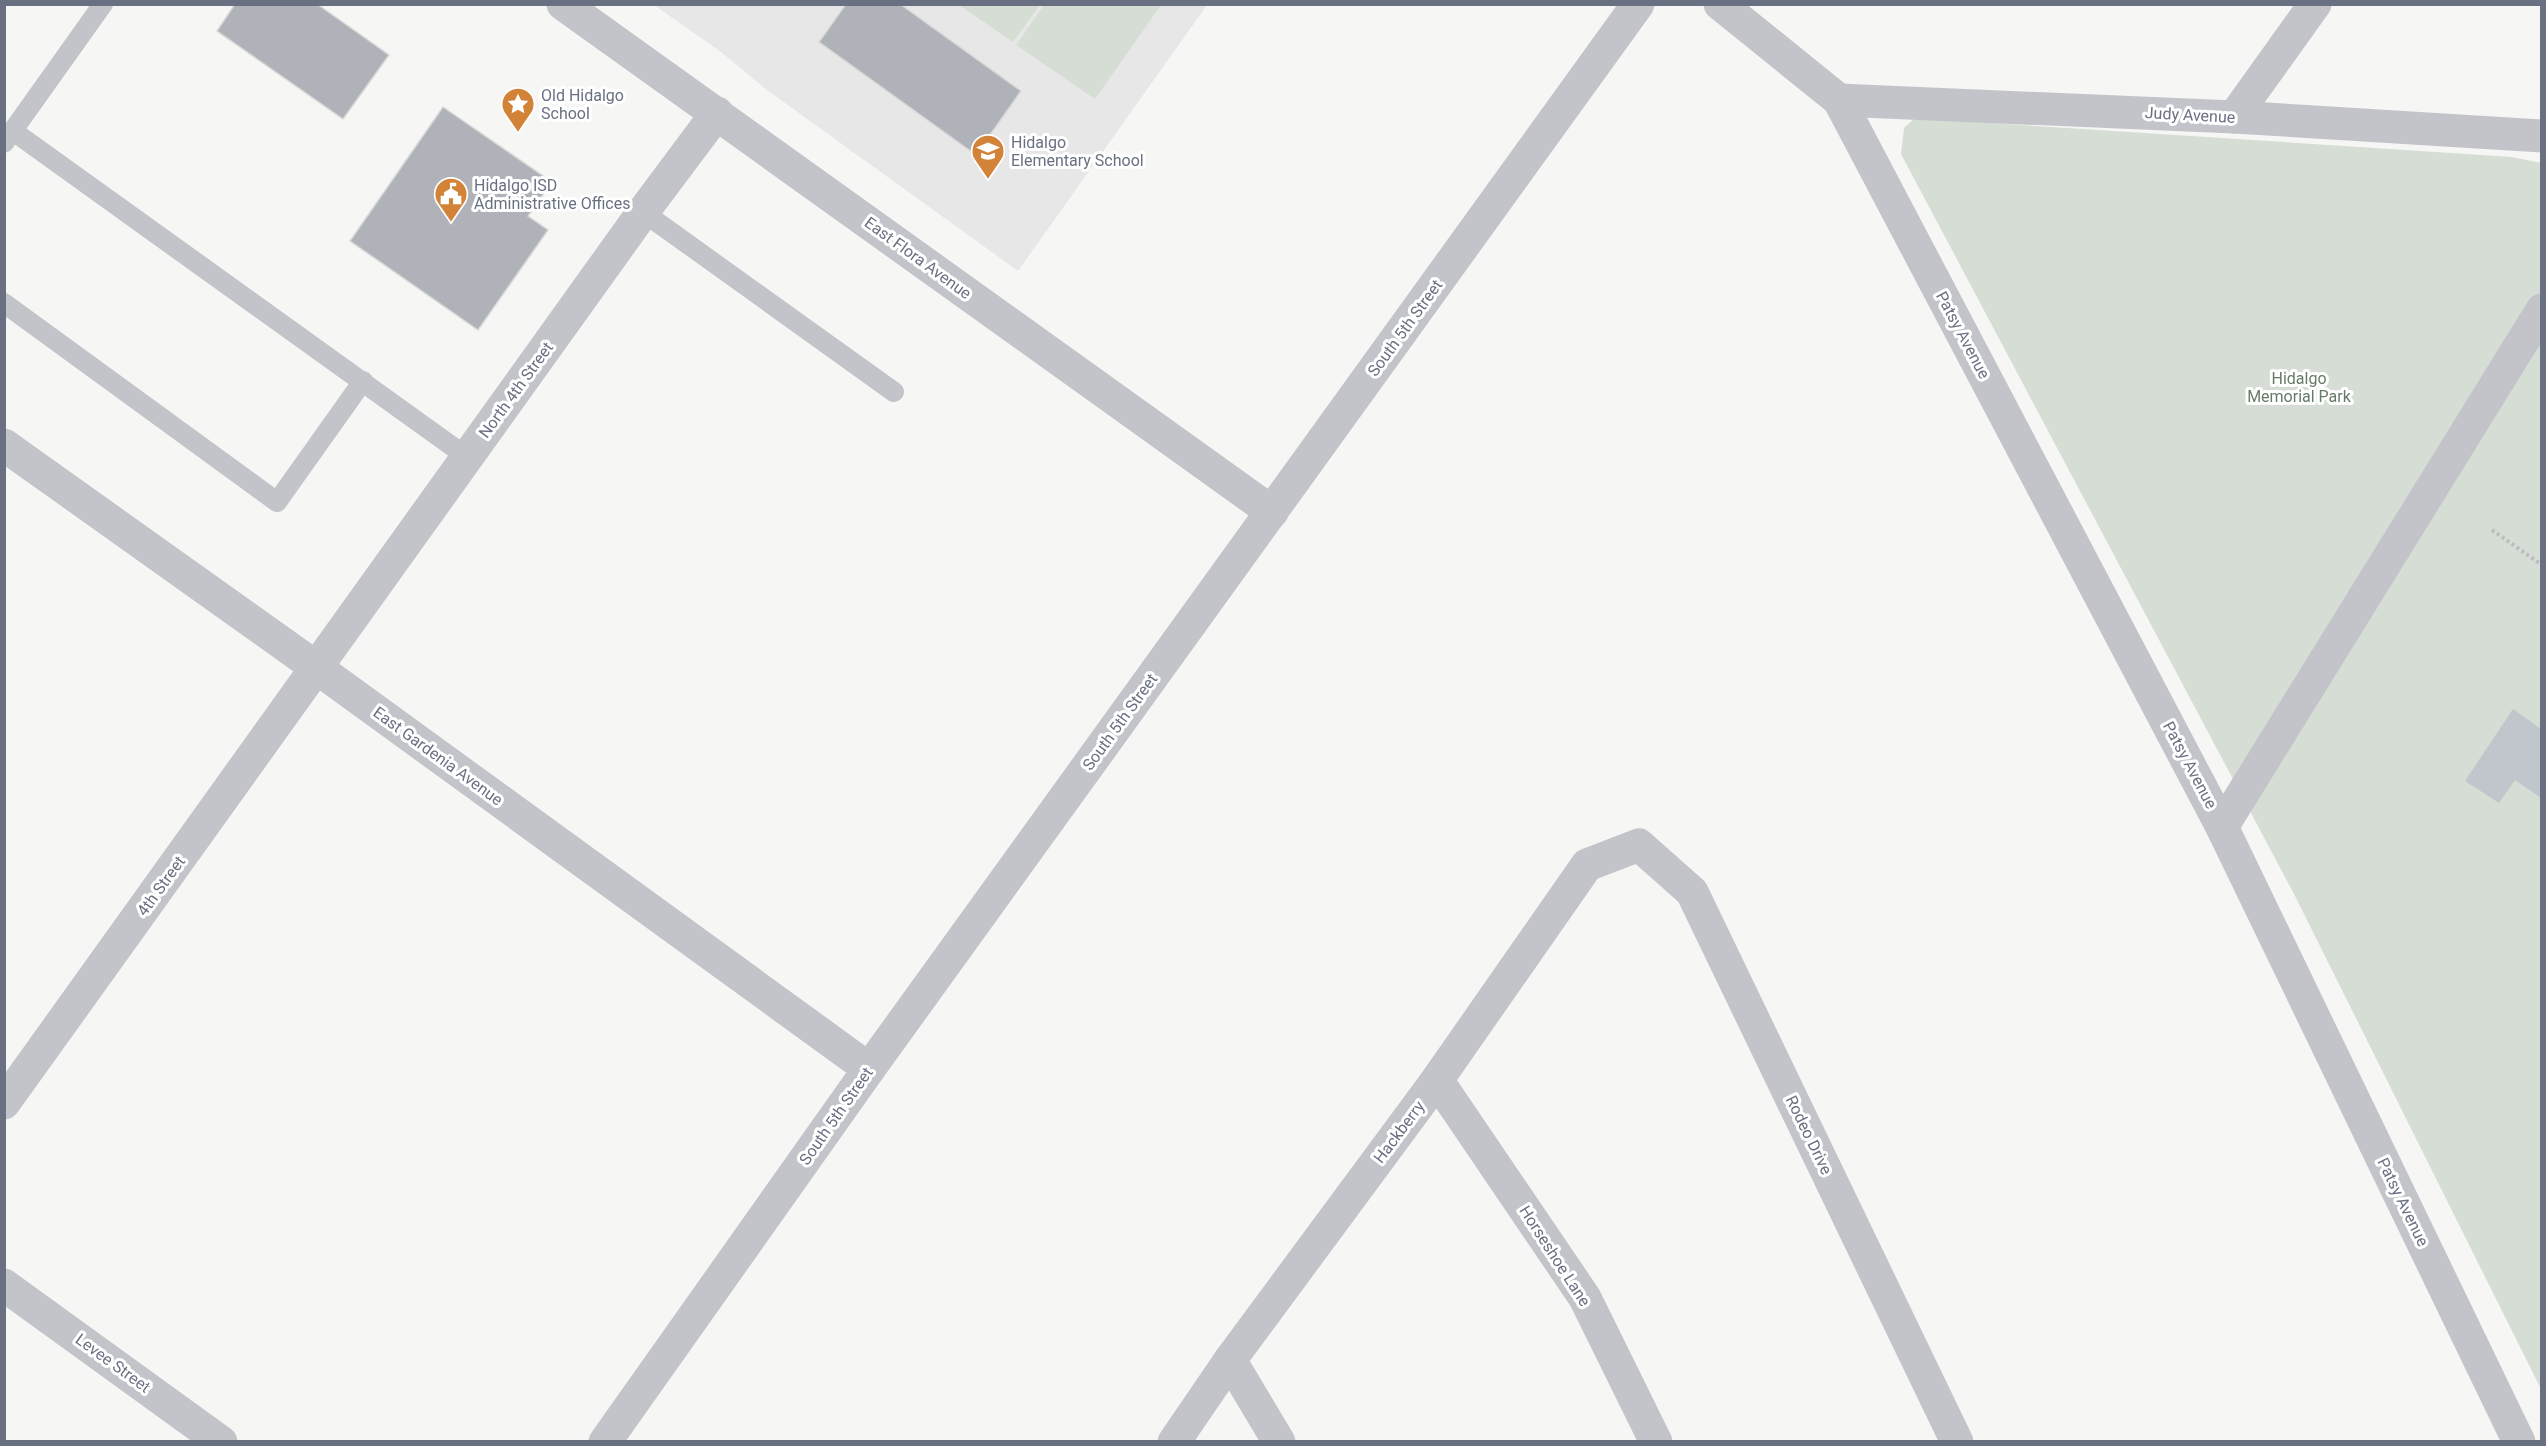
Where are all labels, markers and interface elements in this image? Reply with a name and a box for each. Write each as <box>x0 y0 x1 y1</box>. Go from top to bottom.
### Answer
place icon: Old Hidalgo School <box>500 86 536 133</box>
place label: Old Hidalgo School <box>541 86 624 123</box>
street label: Judy Avenue <box>2144 103 2236 127</box>
school or university icon: Hidalgo Elementary School <box>970 133 1006 180</box>
place label: Hidalgo Elementary School <box>1011 133 1144 170</box>
public building icon: Hidalgo ISD Administrative Offices <box>433 176 469 223</box>
place label: Hidalgo ISD Administrative Offices <box>474 176 630 213</box>
street label: East Flora Avenue <box>861 213 975 303</box>
street label: South 5th Street <box>1364 276 1446 380</box>
street label: Patsy Avenue <box>1932 288 1994 382</box>
street label: North 4th Street <box>475 338 557 442</box>
park label: Hidalgo Memorial Park <box>2247 369 2352 406</box>
street label: South 5th Street <box>1079 670 1161 774</box>
street label: East Gardenia Avenue <box>370 703 506 809</box>
street label: Patsy Avenue <box>2159 718 2221 812</box>
street label: 4th Street <box>133 852 189 920</box>
street label: South 5th Street <box>795 1064 877 1168</box>
street label: Rodeo Drive <box>1782 1092 1836 1178</box>
street label: Hackberry <box>1370 1097 1429 1167</box>
street label: Patsy Avenue <box>2373 1155 2433 1249</box>
street label: Horseshoe Lane <box>1515 1202 1595 1310</box>
street label: Levee Street <box>72 1330 154 1396</box>

